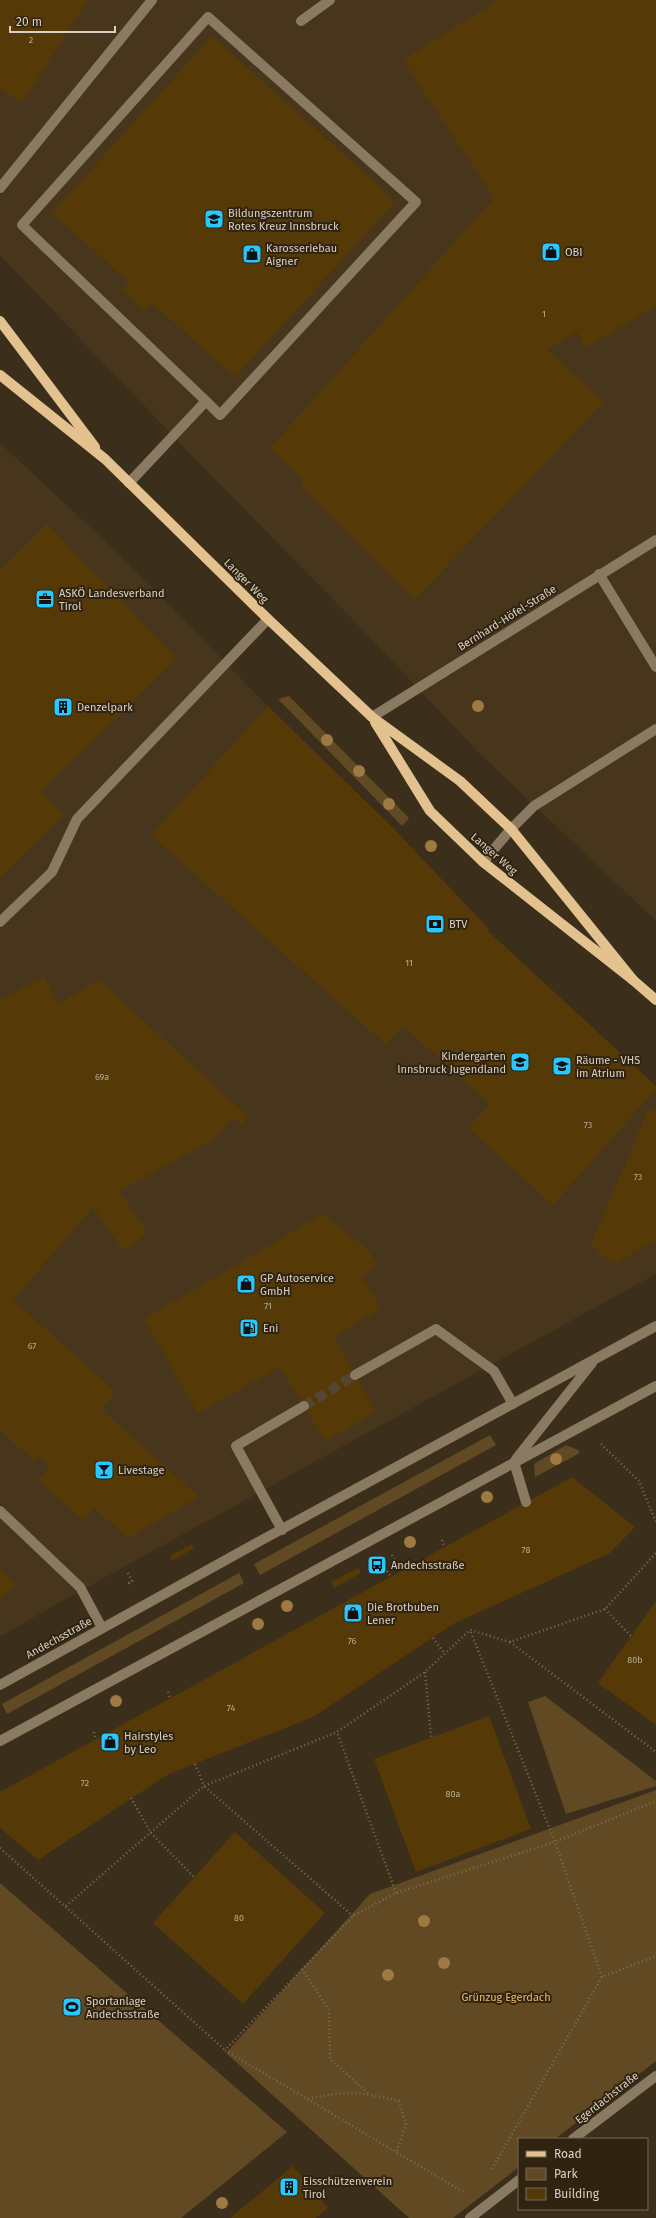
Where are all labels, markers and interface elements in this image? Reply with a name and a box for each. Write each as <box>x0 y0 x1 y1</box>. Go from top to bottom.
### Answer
scale bar <box>10 8 115 34</box>
text: 20 m <box>16 15 42 29</box>
house number: 2 <box>29 35 33 45</box>
place label: Bildungszentrum Rotes Kreuz Innsbruck <box>228 207 339 233</box>
school or university icon: Bildungszentrum Rotes Kreuz Innsbruck <box>203 208 225 230</box>
shop icon: OBI <box>540 241 562 263</box>
place label: Karosseriebau Aigner <box>266 242 337 268</box>
shop icon: Karosseriebau Aigner <box>241 243 263 265</box>
place label: OBI <box>565 246 583 259</box>
house number: 1 <box>542 309 546 319</box>
street label: Langer Weg <box>221 556 271 606</box>
street label: Bernhard-Höfel-Straße <box>455 582 559 654</box>
place label: ASKÖ Landesverband Tirol <box>59 586 165 613</box>
office icon: ASKÖ Landesverband Tirol <box>34 588 56 610</box>
building icon: Denzelpark <box>52 696 74 718</box>
place label: Denzelpark <box>77 701 133 714</box>
street label: Langer Weg <box>468 830 520 878</box>
bank icon: BTV <box>424 913 446 935</box>
place label: BTV <box>449 918 468 931</box>
house number: 11 <box>405 958 413 968</box>
place label: Kindergarten Innsbruck Jugendland <box>397 1050 506 1076</box>
school or university icon: Kindergarten Innsbruck Jugendland <box>509 1051 531 1073</box>
place label: Räume - VHS im Atrium <box>576 1054 640 1080</box>
school or university icon: Räume - VHS im Atrium <box>551 1055 573 1077</box>
house number: 69a <box>95 1072 109 1082</box>
house number: 73 <box>584 1120 592 1130</box>
house number: 73 <box>634 1172 642 1182</box>
place label: GP Autoservice GmbH <box>260 1272 334 1298</box>
shop icon: GP Autoservice GmbH <box>235 1273 257 1295</box>
house number: 71 <box>264 1301 272 1311</box>
fuel station icon: Eni <box>238 1317 260 1339</box>
place label: Eni <box>263 1322 278 1335</box>
house number: 67 <box>28 1341 36 1351</box>
bar icon: Livestage <box>93 1459 115 1481</box>
place label: Livestage <box>118 1464 164 1477</box>
house number: 78 <box>522 1545 530 1555</box>
bus stop icon: Andechsstraße <box>366 1554 388 1576</box>
place label: Andechsstraße <box>391 1559 465 1572</box>
place label: Die Brotbuben Lener <box>367 1601 439 1627</box>
shop icon: Die Brotbuben Lener <box>342 1602 364 1624</box>
street label: Andechsstraße <box>24 1614 94 1662</box>
house number: 76 <box>348 1636 356 1646</box>
house number: 80b <box>627 1655 643 1665</box>
house number: 74 <box>227 1703 235 1713</box>
place label: Hairstyles by Leo <box>124 1730 173 1756</box>
shop icon: Hairstyles by Leo <box>99 1731 121 1753</box>
house number: 72 <box>81 1778 89 1788</box>
house number: 80a <box>446 1789 461 1799</box>
house number: 80 <box>234 1913 244 1923</box>
park label: Grünzug Egerdach <box>461 1991 551 2004</box>
place label: Sportanlage Andechsstraße <box>86 1995 160 2021</box>
sports icon: Sportanlage Andechsstraße <box>61 1996 83 2018</box>
street label: Egerdachstraße <box>573 2069 641 2127</box>
legend <box>518 2138 648 2210</box>
text: Road <box>554 2147 582 2161</box>
text: Park <box>554 2167 578 2181</box>
place label: Eisschützenverein Tirol <box>303 2175 392 2201</box>
building icon: Eisschützenverein Tirol <box>278 2176 300 2198</box>
text: Building <box>554 2187 600 2201</box>

